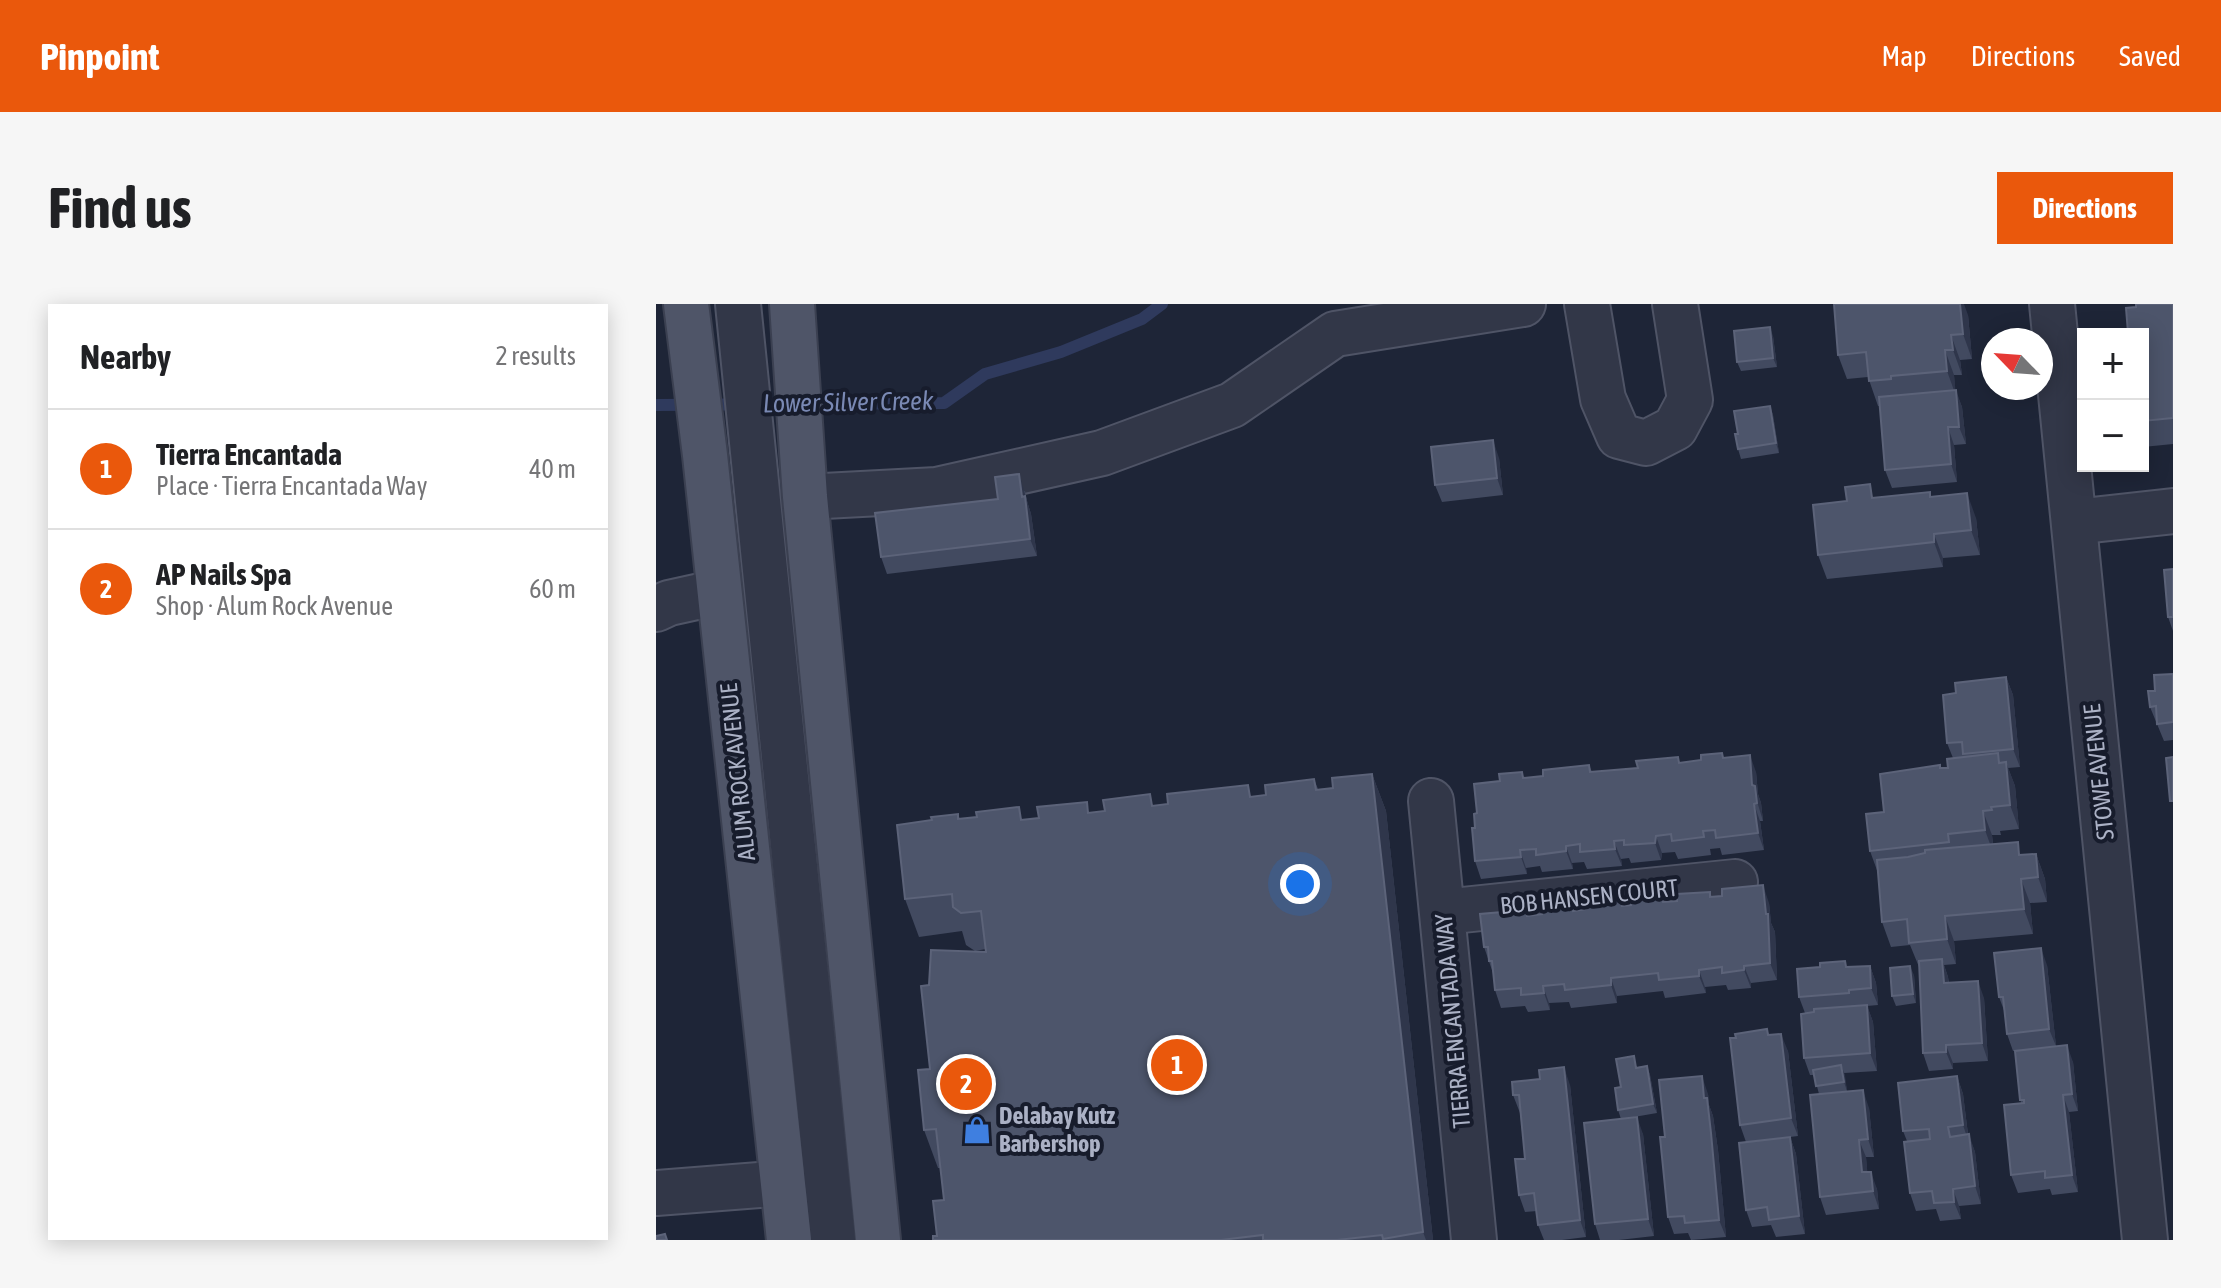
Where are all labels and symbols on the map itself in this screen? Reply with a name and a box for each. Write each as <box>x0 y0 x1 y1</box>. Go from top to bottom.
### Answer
north arrow <box>1981 328 2053 400</box>
water label: Lower Silver Creek <box>763 386 934 418</box>
street label: ALUM ROCK AVENUE <box>715 682 760 862</box>
street label: STOWE AVENUE <box>2078 703 2119 841</box>
your location <box>1280 864 1320 904</box>
street label: BOB HANSEN COURT <box>1499 874 1680 919</box>
street label: TIERRA ENCANTADA WAY <box>1430 912 1475 1129</box>
pin: 1 <box>1151 1035 1203 1095</box>
pin: 2 <box>940 1054 992 1114</box>
place label: Delabay Kutz Barbershop <box>999 1102 1116 1157</box>
shop icon: Delabay Kutz Barbershop <box>962 1115 992 1145</box>

